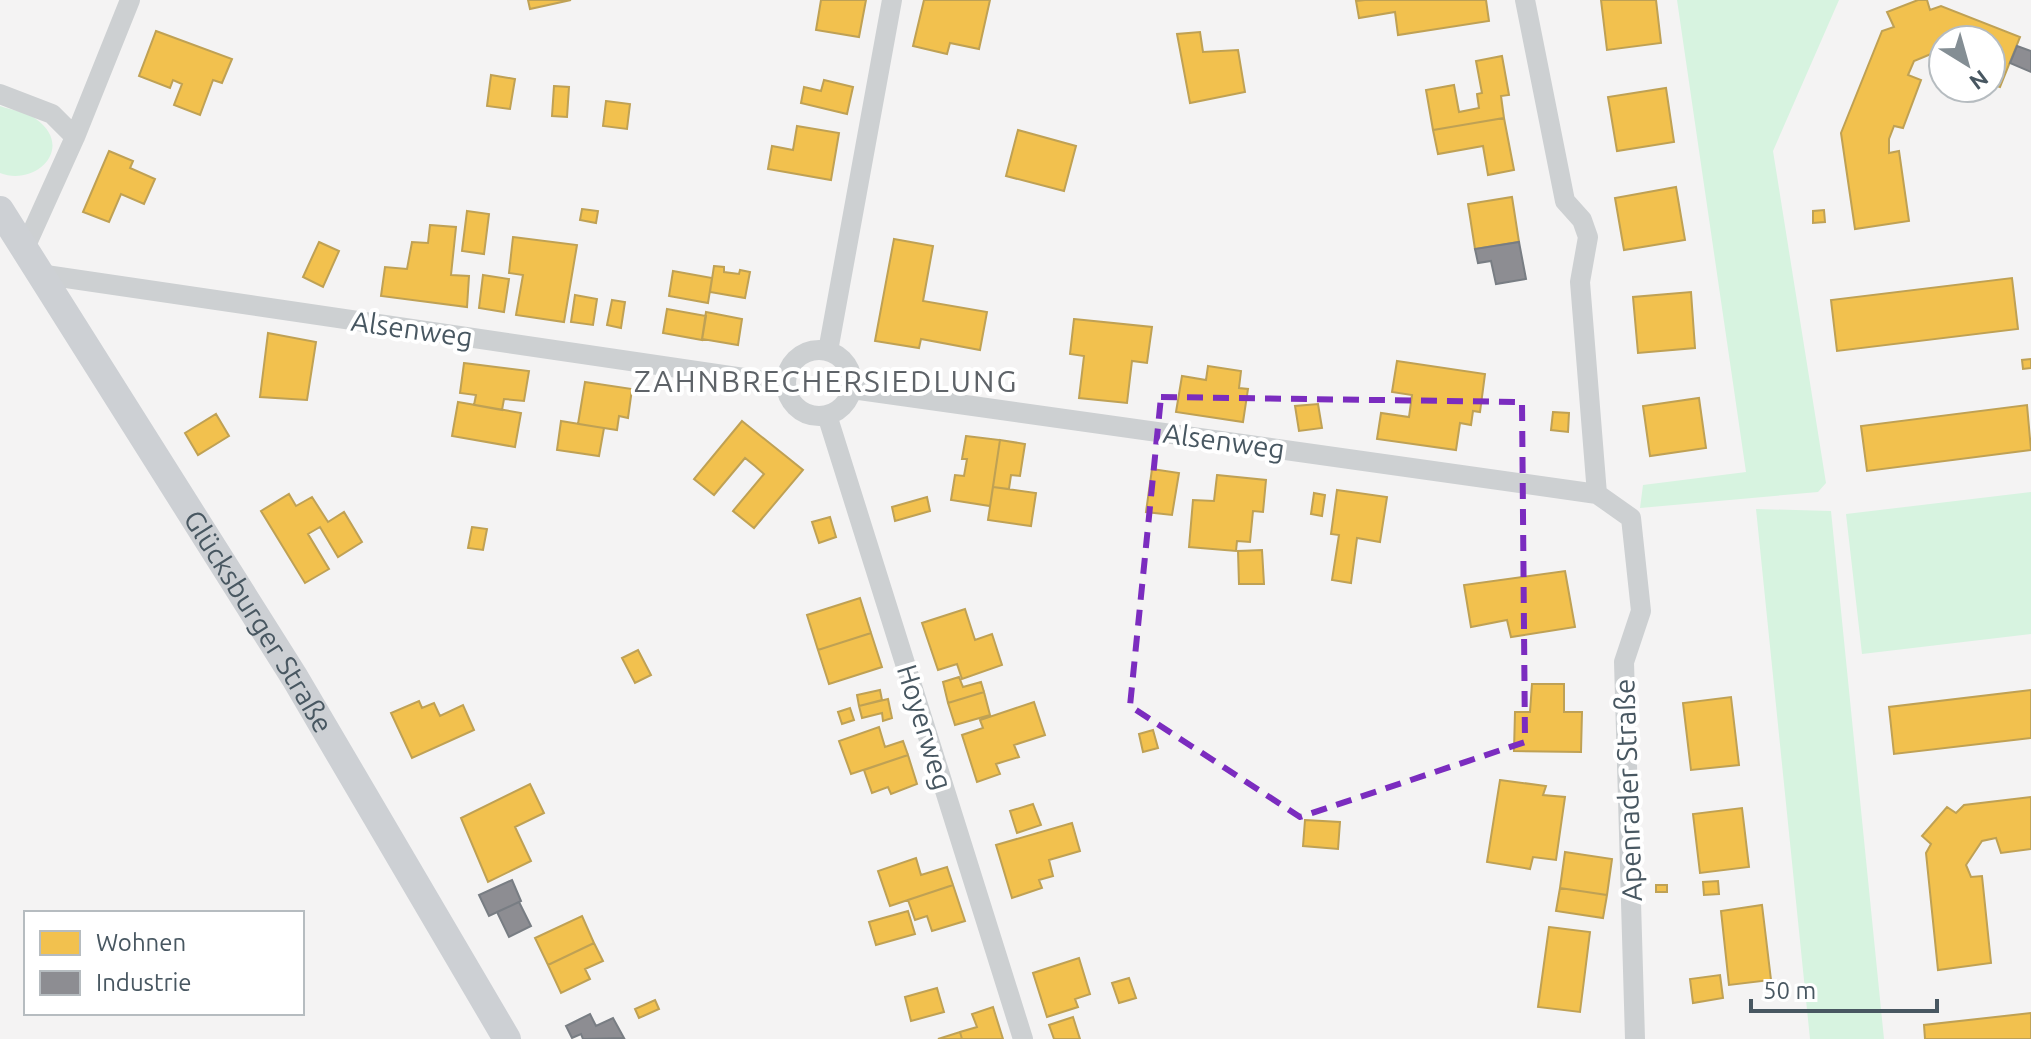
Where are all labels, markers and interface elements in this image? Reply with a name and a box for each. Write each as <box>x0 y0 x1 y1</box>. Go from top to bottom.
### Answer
north arrow <box>1927 24 2007 104</box>
text: N <box>1965 65 1993 95</box>
street label: Alsenweg <box>349 305 475 352</box>
district label: ZAHNBRECHERSIEDLUNG <box>634 364 1018 398</box>
street label: Alsenweg <box>1161 417 1287 464</box>
street label: Glücksburger Straße <box>178 504 340 738</box>
street label: Hoyerweg <box>892 661 959 793</box>
street label: Apenrader Straße <box>1608 678 1647 902</box>
legend <box>24 911 304 1015</box>
text: Wohnen <box>96 929 186 956</box>
scale bar <box>1751 963 1937 1013</box>
text: Industrie <box>96 969 192 996</box>
text: 50 m <box>1763 977 1816 1004</box>

